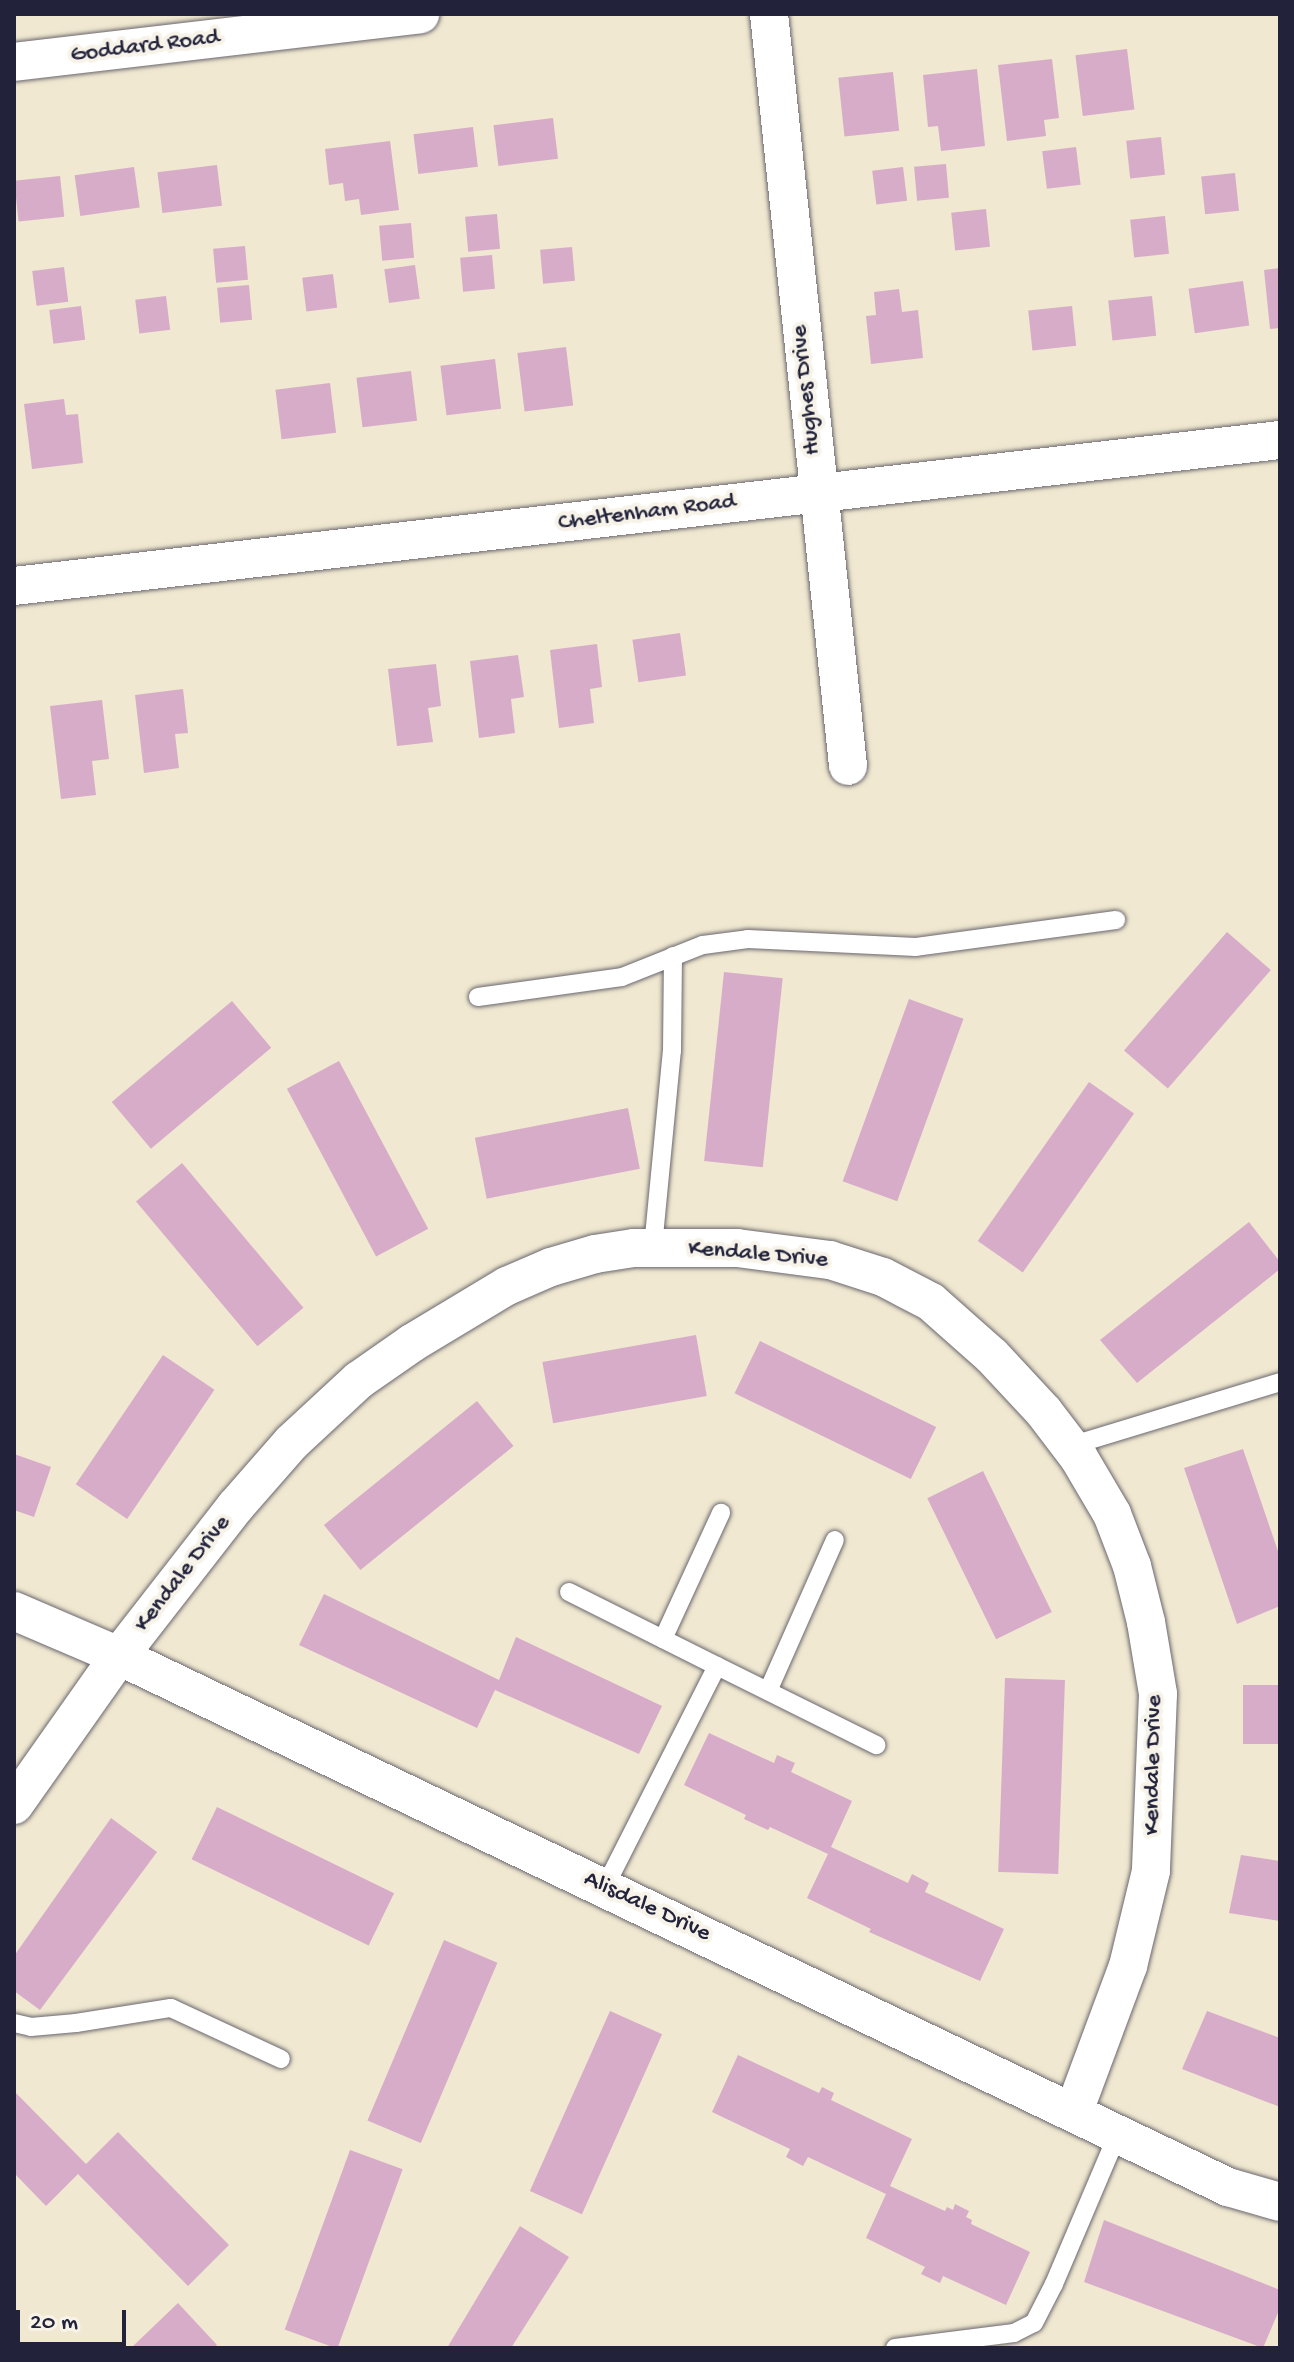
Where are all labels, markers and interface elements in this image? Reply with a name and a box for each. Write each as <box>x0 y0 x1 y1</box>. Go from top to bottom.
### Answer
street label: Goddard Road <box>69 24 221 70</box>
street label: Hughes Drive <box>786 323 828 457</box>
street label: Cheltenham Road <box>557 488 737 538</box>
street label: Kendale Drive <box>687 1235 829 1275</box>
street label: Kendale Drive <box>129 1510 237 1638</box>
street label: Kendale Drive <box>1138 1695 1170 1835</box>
street label: Alisdale Drive <box>579 1865 715 1949</box>
scale bar <box>20 2294 130 2344</box>
text: 20 m <box>30 2309 78 2338</box>

